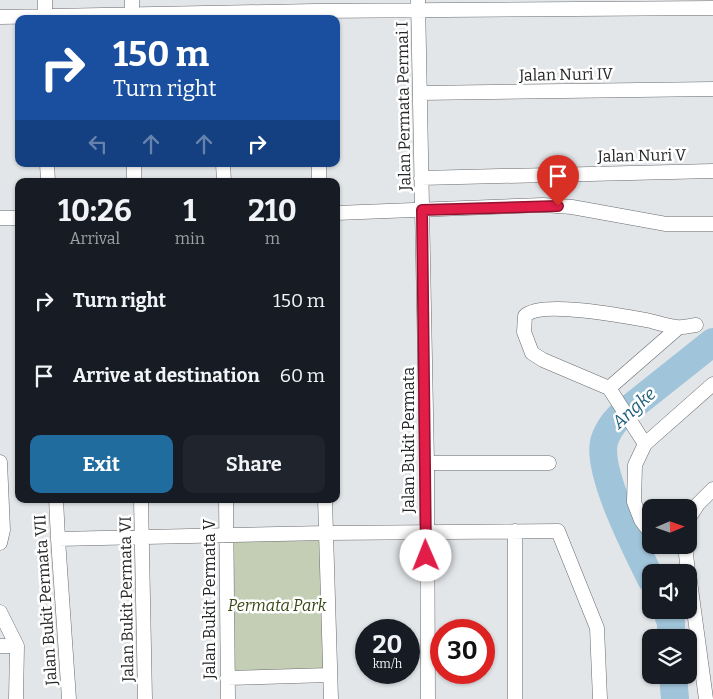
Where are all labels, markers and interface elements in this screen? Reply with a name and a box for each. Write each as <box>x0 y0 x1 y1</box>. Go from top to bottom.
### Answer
street label: Jalan Permata Permai I <box>393 21 414 192</box>
text: 150 m <box>113 33 209 75</box>
icon: right <box>30 35 95 100</box>
street label: Jalan Nuri IV <box>518 64 614 85</box>
text: Turn right <box>113 75 216 102</box>
icon: left <box>84 130 112 158</box>
icon: ahead <box>137 130 165 158</box>
icon: ahead <box>190 130 218 158</box>
icon: right <box>243 130 271 158</box>
street label: Jalan Nuri V <box>597 145 687 166</box>
pin <box>537 155 579 206</box>
icon: arrive <box>544 162 572 190</box>
text: 10:26 <box>58 193 132 229</box>
text: 1 <box>183 193 196 229</box>
text: 210 <box>248 193 297 229</box>
text: Arrival <box>70 229 120 248</box>
text: min <box>175 229 205 248</box>
text: m <box>265 229 280 248</box>
icon: right <box>30 287 58 315</box>
text: Turn right <box>73 289 166 312</box>
text: 150 m <box>273 289 325 312</box>
icon: arrive <box>30 362 58 390</box>
text: Arrive at destination <box>73 364 260 387</box>
text: 60 m <box>280 364 325 387</box>
street label: Jalan Bukit Permata <box>399 367 418 514</box>
water label: Angke <box>607 383 660 434</box>
button: Exit <box>30 435 173 493</box>
button: Share <box>183 435 325 493</box>
north arrow <box>642 499 698 554</box>
map controls <box>642 499 697 684</box>
street label: Jalan Bukit Permata VII <box>30 514 61 687</box>
street label: Jalan Bukit Permata VI <box>116 516 137 683</box>
street label: Jalan Bukit Permata V <box>200 518 219 680</box>
position arrow <box>399 529 451 581</box>
button: sound <box>642 564 697 619</box>
park label: Permata Park <box>228 596 327 615</box>
speed limit sign: 30 <box>430 619 495 684</box>
button: layers <box>642 629 697 684</box>
text: 20 <box>373 630 402 660</box>
text: km/h <box>373 657 402 671</box>

